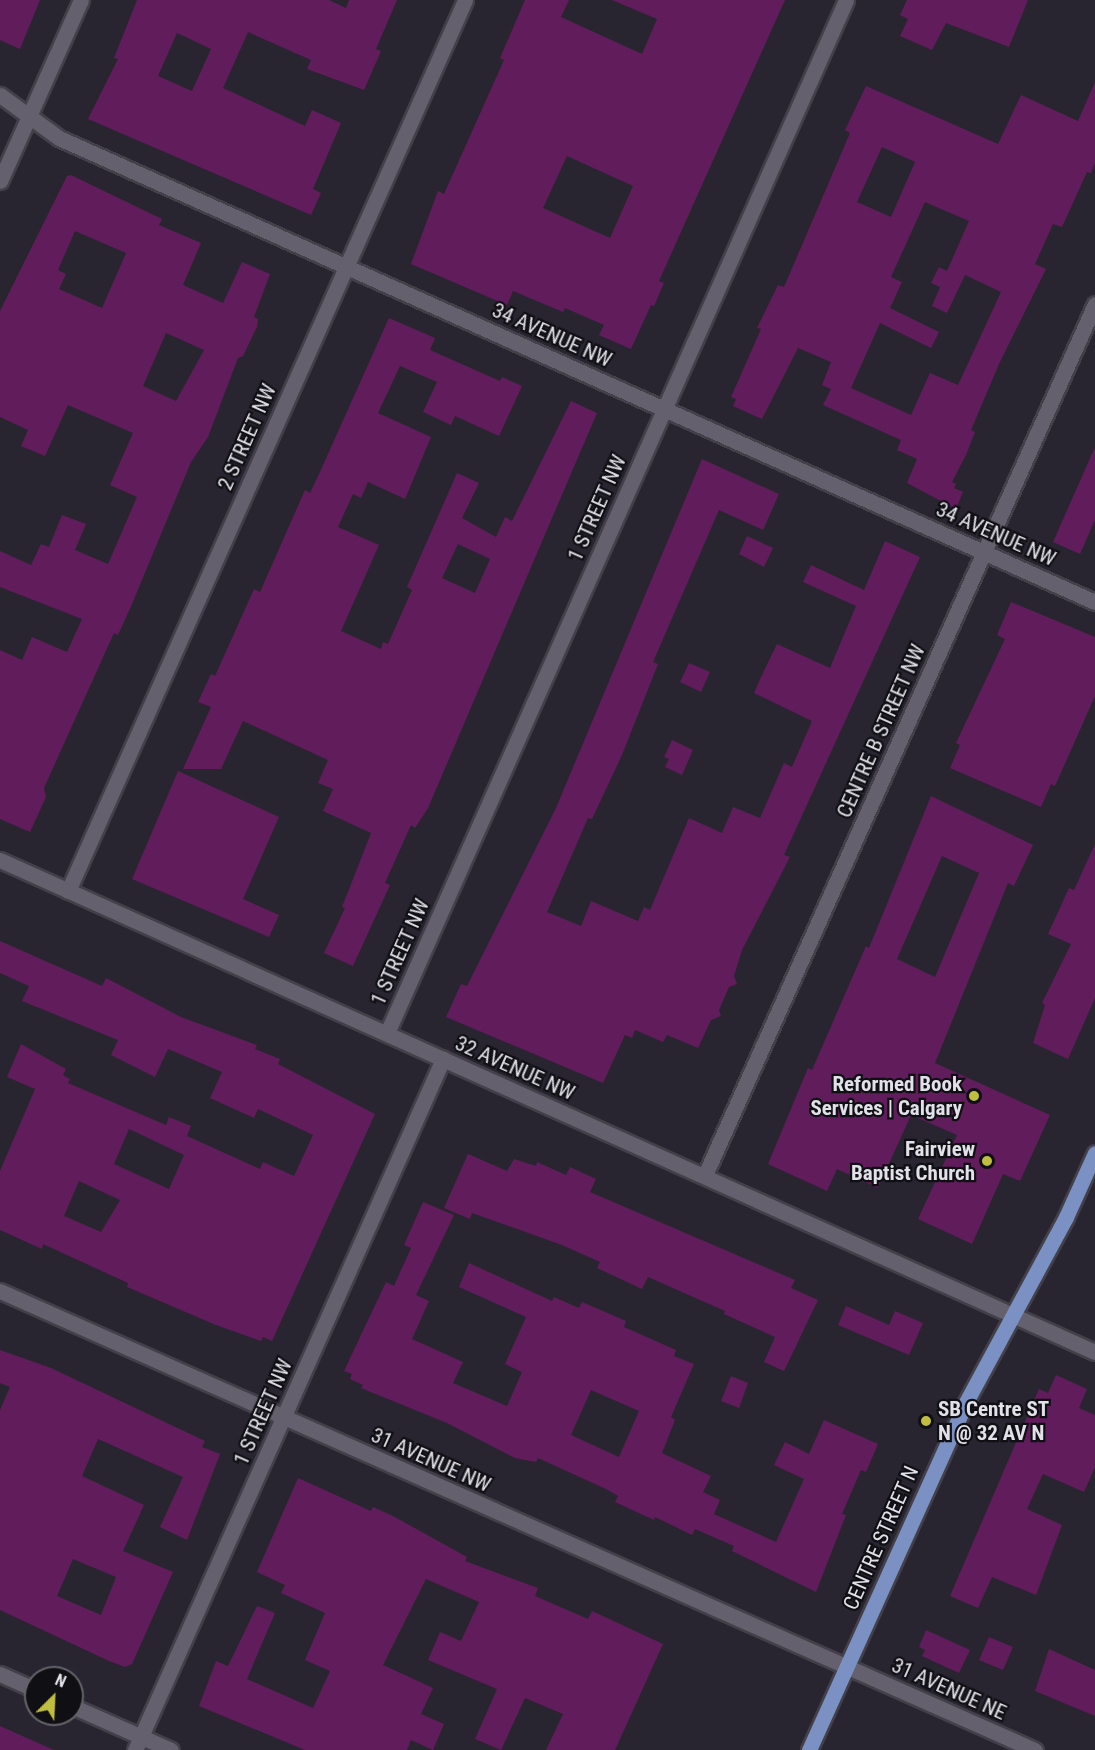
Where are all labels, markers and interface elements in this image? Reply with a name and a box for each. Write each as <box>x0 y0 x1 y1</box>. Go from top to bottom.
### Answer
street label: 34 AVENUE NW <box>488 297 616 373</box>
street label: 2 STREET NW <box>212 380 282 494</box>
street label: 1 STREET NW <box>562 451 632 565</box>
street label: 34 AVENUE NW <box>932 496 1060 572</box>
street label: CENTRE B STREET NW <box>831 640 931 822</box>
street label: 1 STREET NW <box>365 895 435 1009</box>
street label: 32 AVENUE NW <box>451 1030 579 1106</box>
place label: Reformed Book Services | Calgary <box>810 1071 962 1121</box>
marker: Reformed Book Services | Calgary <box>967 1089 981 1103</box>
place label: Fairview Baptist Church <box>851 1136 975 1186</box>
marker: Fairview Baptist Church <box>980 1154 994 1168</box>
street label: 1 STREET NW <box>228 1355 298 1469</box>
place label: SB Centre ST N @ 32 AV N <box>938 1396 1049 1446</box>
marker: SB Centre ST N @ 32 AV N <box>919 1414 933 1428</box>
street label: 31 AVENUE NW <box>367 1422 495 1498</box>
street label: CENTRE STREET N <box>838 1462 924 1614</box>
street label: 31 AVENUE NE <box>888 1653 1010 1725</box>
north arrow <box>24 1666 84 1726</box>
text: N <box>52 1670 69 1692</box>

